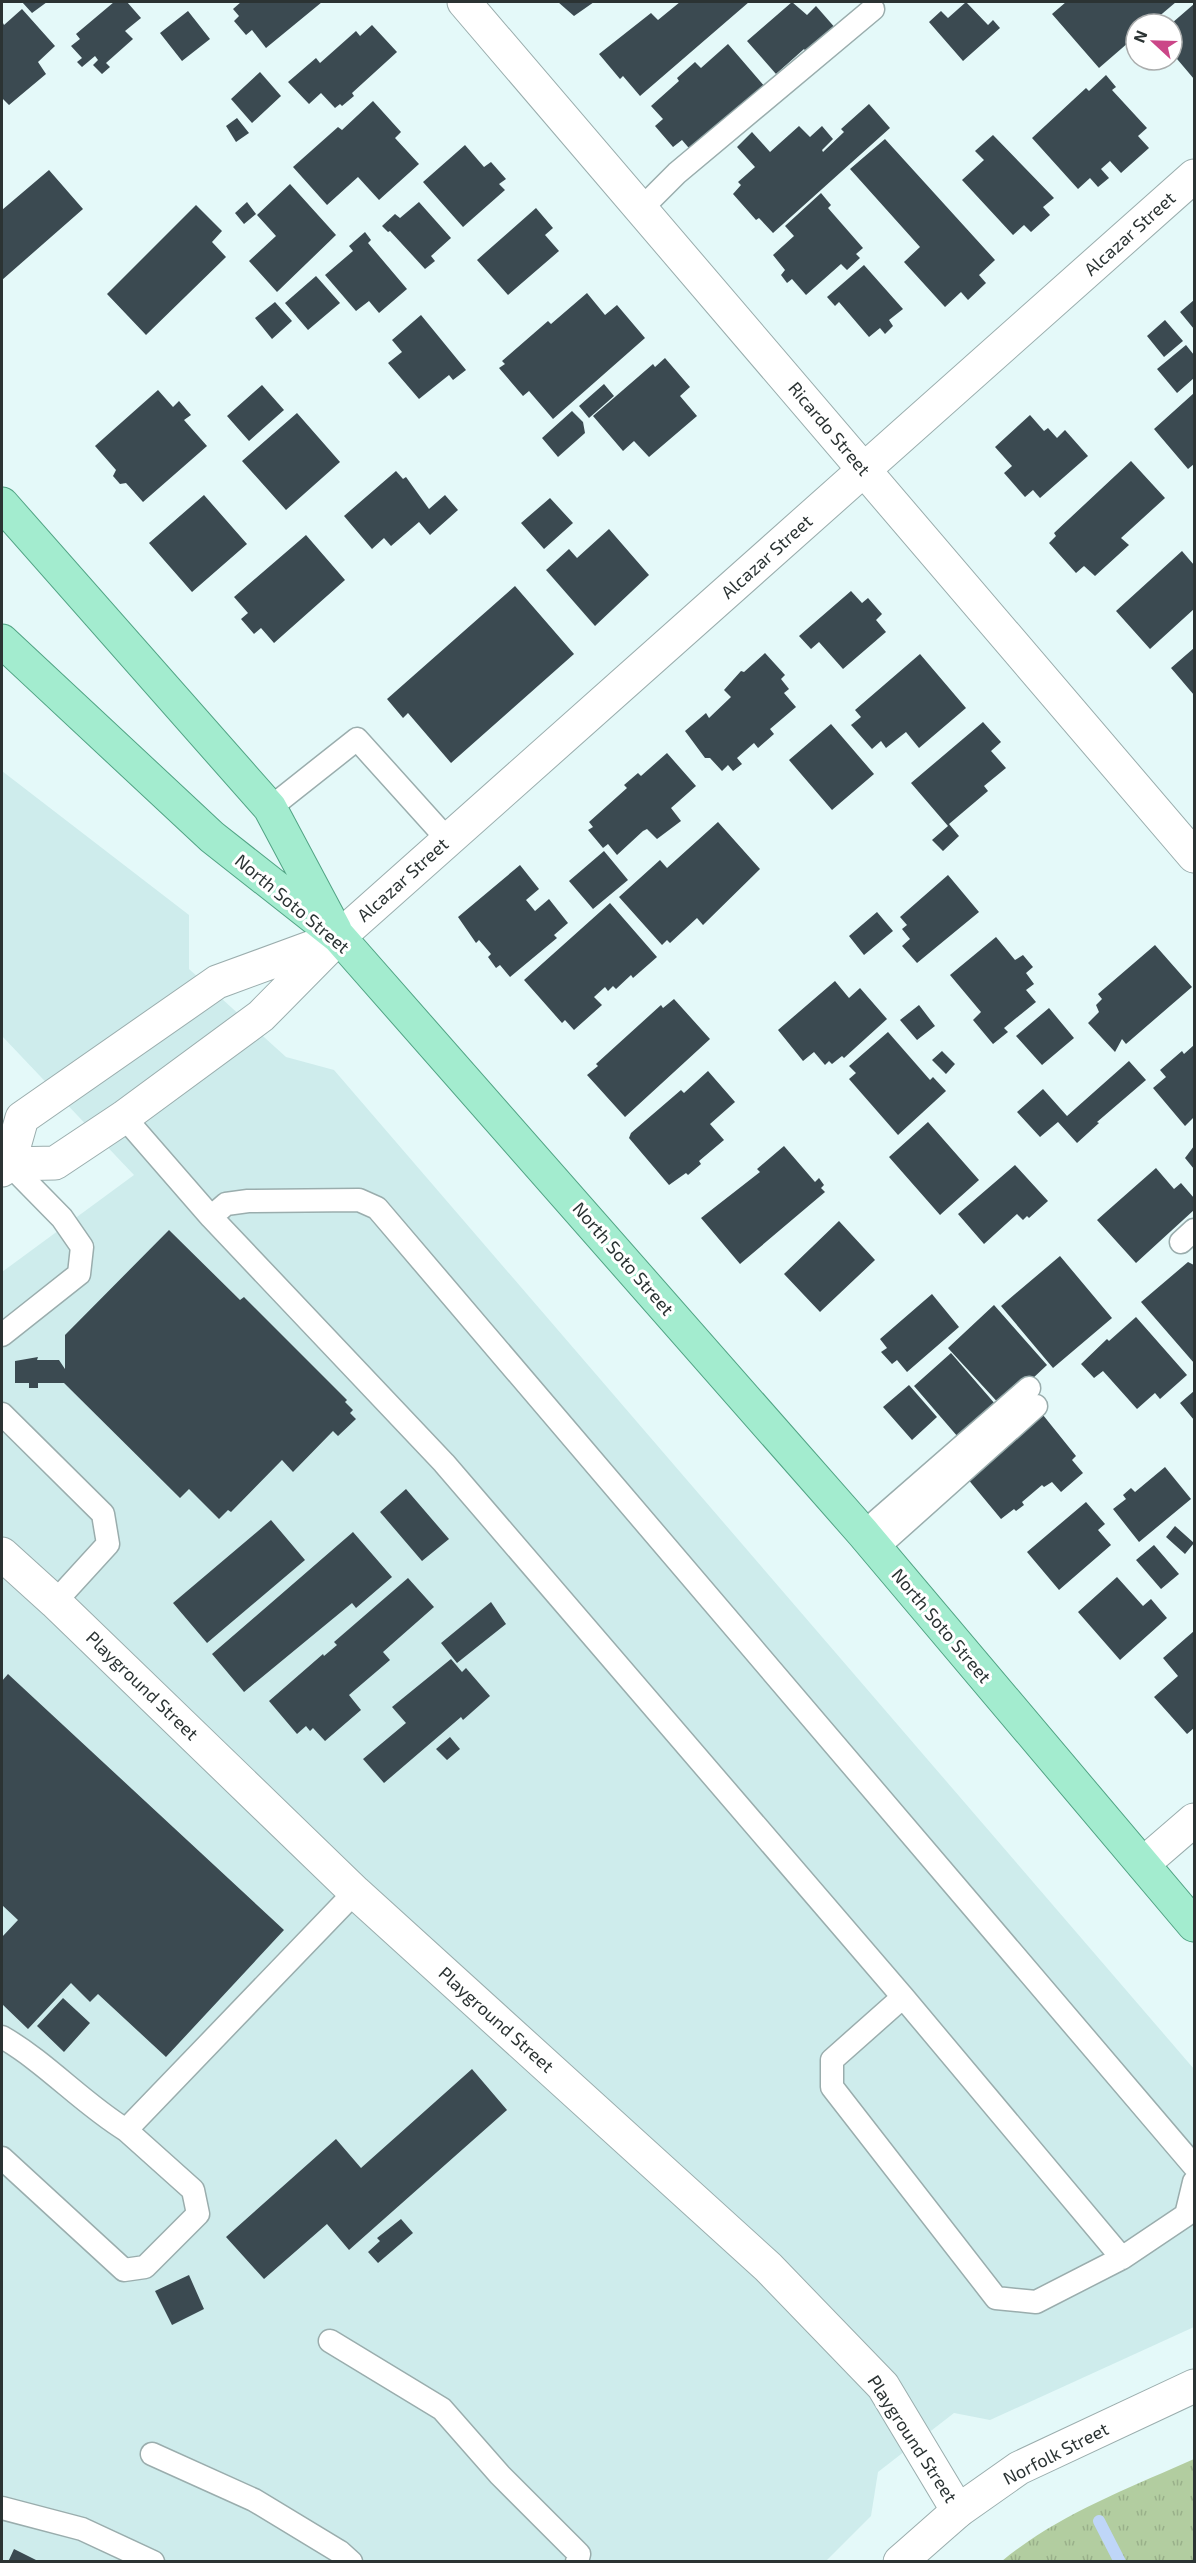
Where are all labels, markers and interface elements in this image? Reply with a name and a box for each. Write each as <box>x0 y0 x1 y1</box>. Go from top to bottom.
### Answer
north arrow <box>1124 12 1184 72</box>
text: N <box>1129 27 1151 45</box>
street label: Alcazar Street <box>1079 186 1180 280</box>
street label: Ricardo Street <box>784 377 876 480</box>
street label: Alcazar Street <box>716 509 817 603</box>
street label: Alcazar Street <box>352 832 453 926</box>
street label: North Soto Street <box>231 849 355 958</box>
street label: North Soto Street <box>569 1197 679 1320</box>
street label: North Soto Street <box>887 1564 996 1687</box>
street label: Playground Street <box>82 1626 204 1745</box>
street label: Playground Street <box>434 1962 559 2077</box>
street label: Playground Street <box>863 2371 962 2506</box>
street label: Norfolk Street <box>999 2417 1112 2489</box>

